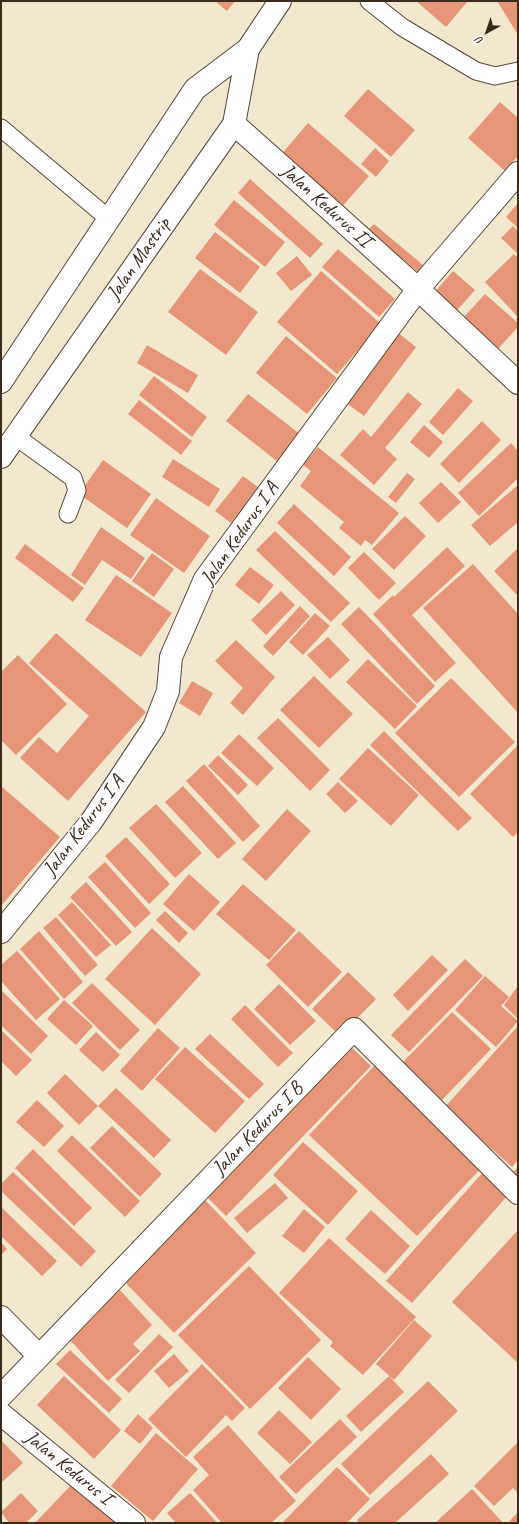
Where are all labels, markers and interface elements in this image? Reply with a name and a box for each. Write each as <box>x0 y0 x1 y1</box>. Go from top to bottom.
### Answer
north arrow <box>467 12 507 52</box>
text: U <box>473 34 486 48</box>
street label: Jalan Kedurus II <box>276 159 376 253</box>
street label: Jalan Mastrip <box>102 213 176 305</box>
street label: Jalan Kedurus I A <box>196 478 284 590</box>
street label: Jalan Kedurus I A <box>38 771 130 881</box>
street label: Jalan Kedurus I B <box>208 1077 308 1181</box>
street label: Jalan Kedurus I <box>20 1426 116 1510</box>

